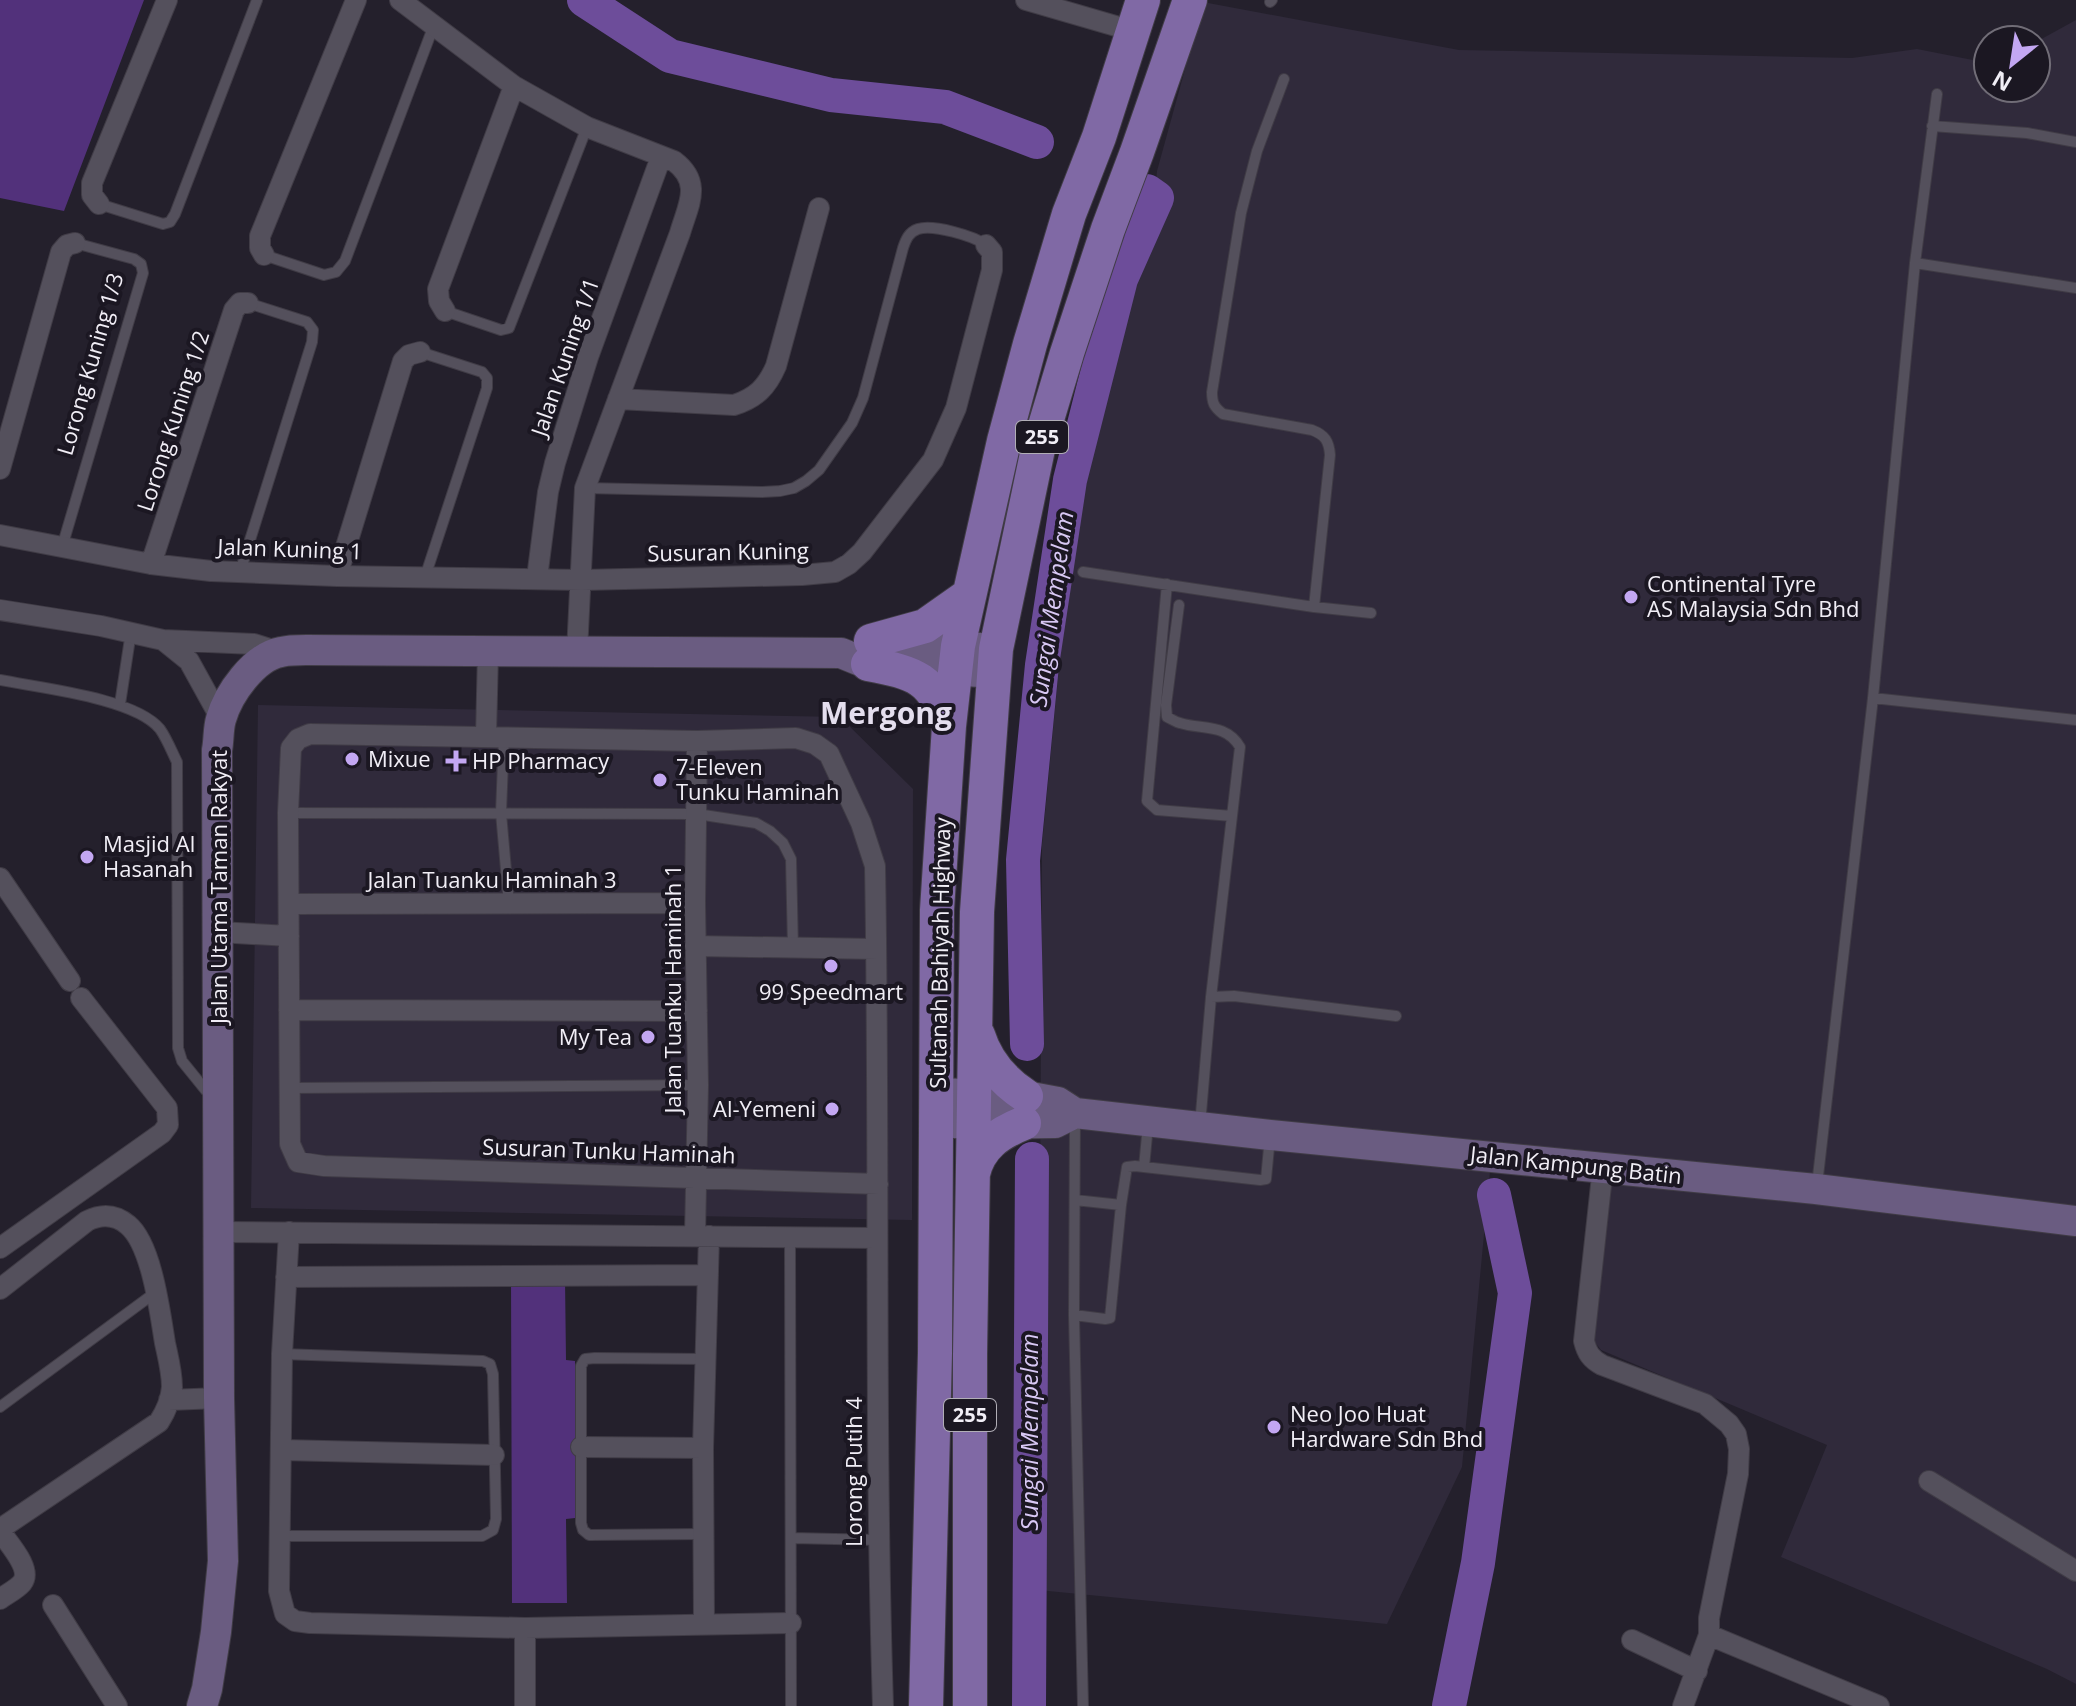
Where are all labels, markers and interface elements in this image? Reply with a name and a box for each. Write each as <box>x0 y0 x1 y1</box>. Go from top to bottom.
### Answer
north arrow <box>1972 24 2052 104</box>
text: N <box>1986 65 2017 100</box>
street label: Lorong Kuning 1/3 <box>49 269 129 458</box>
street label: Jalan Kuning 1/1 <box>522 274 605 442</box>
street label: Lorong Kuning 1/2 <box>129 326 215 515</box>
road number: 255 <box>1016 421 1068 453</box>
water label: Sungai Mempelam <box>1020 509 1081 709</box>
street label: Jalan Kuning 1 <box>215 530 363 566</box>
street label: Susuran Kuning <box>647 535 809 567</box>
place label: Continental Tyre AS Malaysia Sdn Bhd <box>1647 568 1859 623</box>
marker: Continental Tyre AS Malaysia Sdn Bhd <box>1622 588 1640 606</box>
district label: Mergong <box>820 692 952 733</box>
place label: Mixue <box>368 743 431 773</box>
place label: HP Pharmacy <box>472 745 610 775</box>
street label: Jalan Utama Taman Rakyat <box>203 750 233 1026</box>
marker: Mixue <box>343 750 361 768</box>
place label: 7-Eleven Tunku Haminah <box>676 751 839 806</box>
marker: HP Pharmacy <box>447 752 465 770</box>
marker: 7-Eleven Tunku Haminah <box>651 771 669 789</box>
street label: Sultanah Bahiyah Highway <box>922 816 956 1089</box>
place label: Masjid Al Hasanah <box>103 828 195 883</box>
marker: Masjid Al Hasanah <box>78 848 96 866</box>
street label: Jalan Tuanku Haminah 3 <box>365 864 617 894</box>
street label: Jalan Tuanku Haminah 1 <box>657 864 687 1116</box>
marker: 99 Speedmart <box>822 957 840 975</box>
place label: 99 Speedmart <box>759 976 903 1006</box>
place label: My Tea <box>559 1021 632 1051</box>
marker: My Tea <box>639 1028 657 1046</box>
place label: Al-Yemeni <box>713 1093 816 1123</box>
marker: Al-Yemeni <box>823 1100 841 1118</box>
street label: Susuran Tunku Haminah <box>482 1131 736 1169</box>
street label: Jalan Kampung Batin <box>1467 1138 1683 1190</box>
water label: Sungai Mempelam <box>1012 1333 1045 1531</box>
street label: Lorong Putih 4 <box>838 1397 868 1547</box>
place label: Neo Joo Huat Hardware Sdn Bhd <box>1290 1398 1483 1453</box>
road number: 255 <box>944 1399 996 1431</box>
marker: Neo Joo Huat Hardware Sdn Bhd <box>1265 1418 1283 1436</box>

